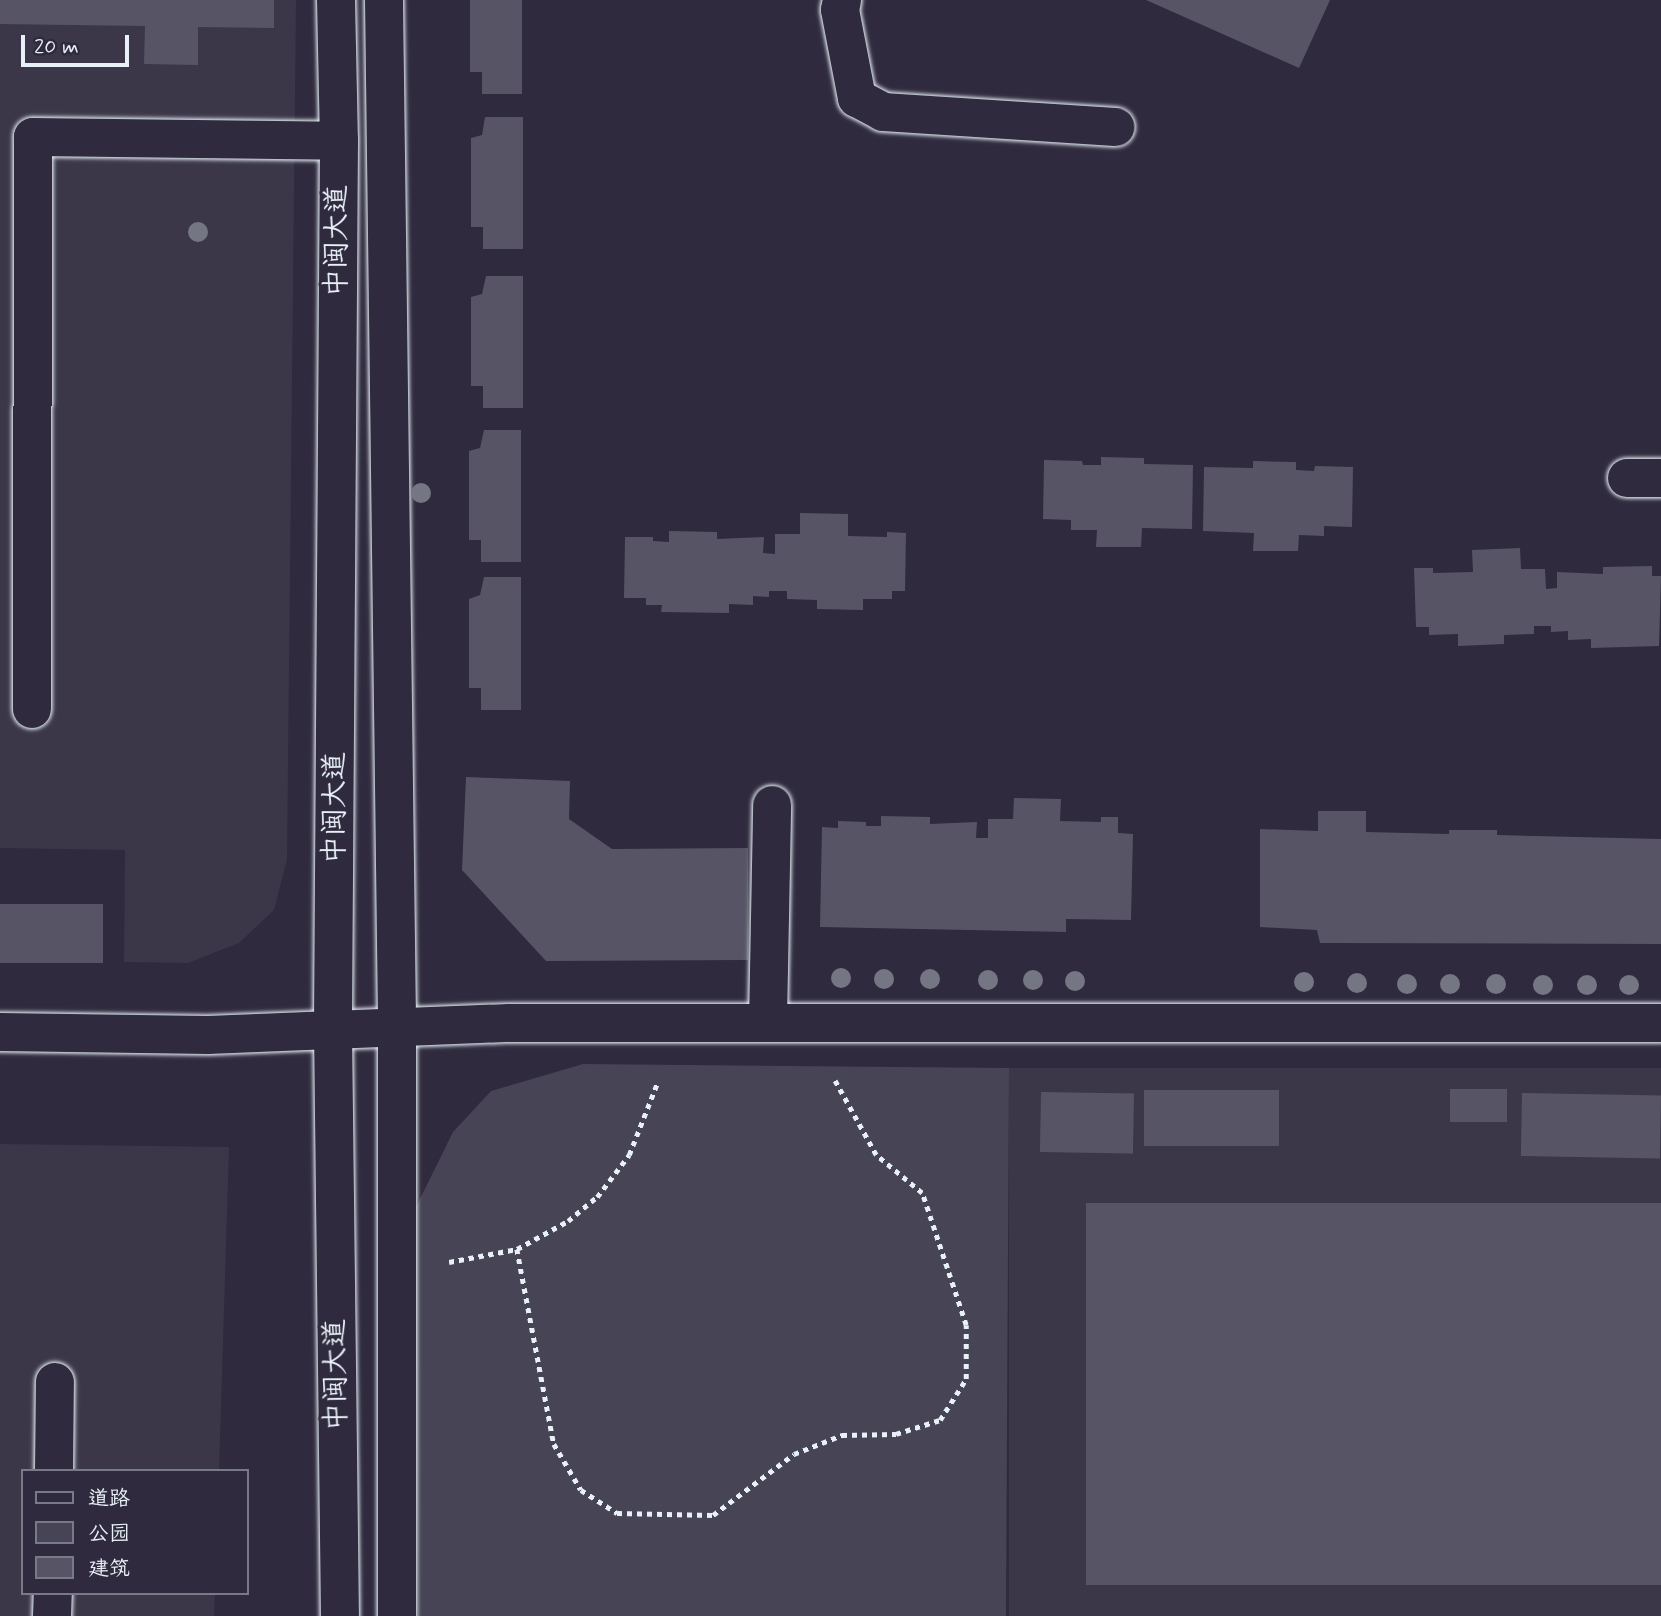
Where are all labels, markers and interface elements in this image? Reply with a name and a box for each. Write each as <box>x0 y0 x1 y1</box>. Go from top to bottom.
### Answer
scale bar <box>24 21 133 65</box>
text: 20 m <box>34 33 79 61</box>
street label: 中闽大道 <box>321 185 355 297</box>
street label: 中闽大道 <box>319 752 353 864</box>
street label: 中闽大道 <box>319 1319 355 1431</box>
legend <box>21 1469 248 1595</box>
text: 道路 <box>88 1485 130 1513</box>
text: 公园 <box>88 1520 130 1548</box>
text: 建筑 <box>88 1555 130 1583</box>

